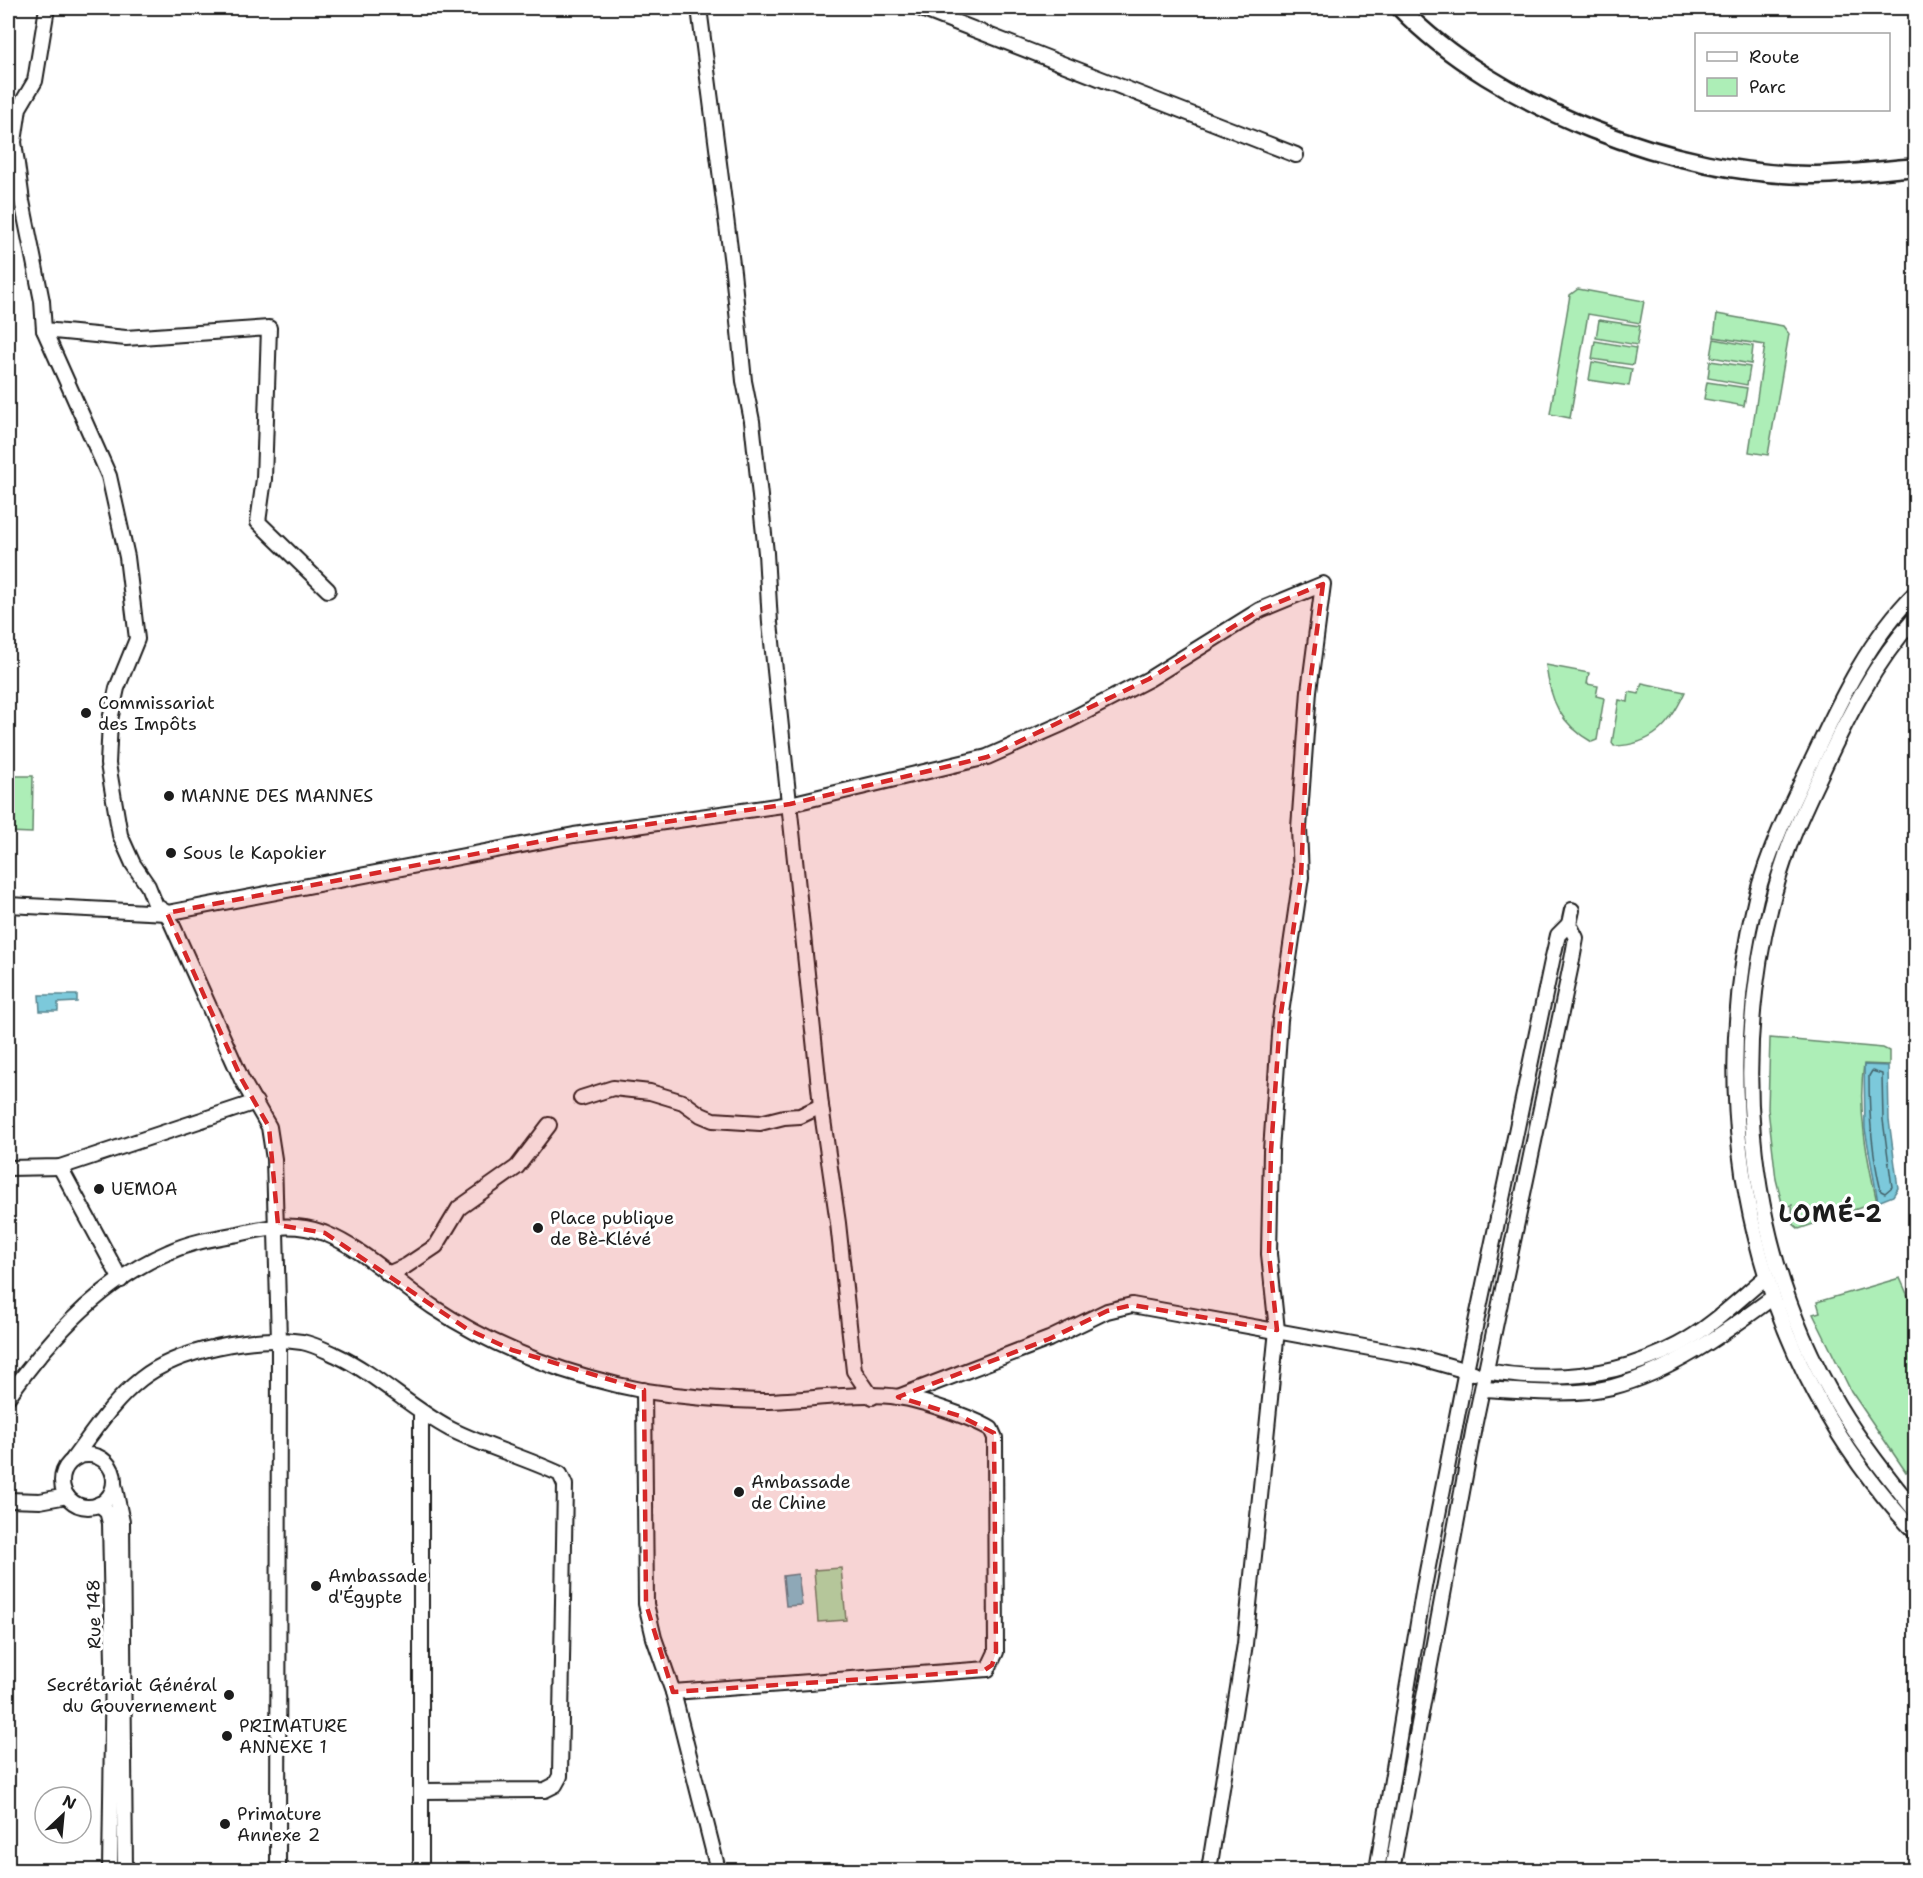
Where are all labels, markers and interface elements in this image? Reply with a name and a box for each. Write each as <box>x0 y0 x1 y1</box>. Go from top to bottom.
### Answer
legend <box>1695 33 1890 111</box>
text: Route <box>1749 45 1800 69</box>
text: Parc <box>1749 75 1786 99</box>
place label: Commissariat des Impôts <box>98 691 215 736</box>
marker: Commissariat des Impôts <box>79 706 93 720</box>
place label: MANNE DES MANNES <box>181 784 373 808</box>
marker: MANNE DES MANNES <box>162 789 176 803</box>
place label: Sous le Kapokier <box>183 841 327 865</box>
marker: Sous le Kapokier <box>164 846 178 860</box>
place label: UEMOA <box>111 1177 177 1201</box>
marker: UEMOA <box>92 1182 106 1196</box>
district label: LOMÉ-2 <box>1779 1196 1883 1230</box>
place label: Place publique de Bè-Klévé <box>550 1206 674 1251</box>
marker: Place publique de Bè-Klévé <box>531 1221 545 1235</box>
place label: Ambassade de Chine <box>751 1470 851 1515</box>
marker: Ambassade de Chine <box>732 1485 746 1499</box>
place label: Ambassade d'Égypte <box>328 1564 428 1609</box>
street label: Rue 148 <box>81 1579 107 1649</box>
marker: Ambassade d'Égypte <box>309 1579 323 1593</box>
place label: Secrétariat Général du Gouvernement <box>47 1673 218 1718</box>
marker: Secrétariat Général du Gouvernement <box>222 1688 236 1702</box>
place label: PRIMATURE ANNEXE 1 <box>239 1714 348 1759</box>
marker: PRIMATURE ANNEXE 1 <box>220 1729 234 1743</box>
north arrow <box>33 1785 93 1845</box>
text: N <box>59 1790 80 1814</box>
place label: Primature Annexe 2 <box>237 1802 322 1847</box>
marker: Primature Annexe 2 <box>218 1817 232 1831</box>

